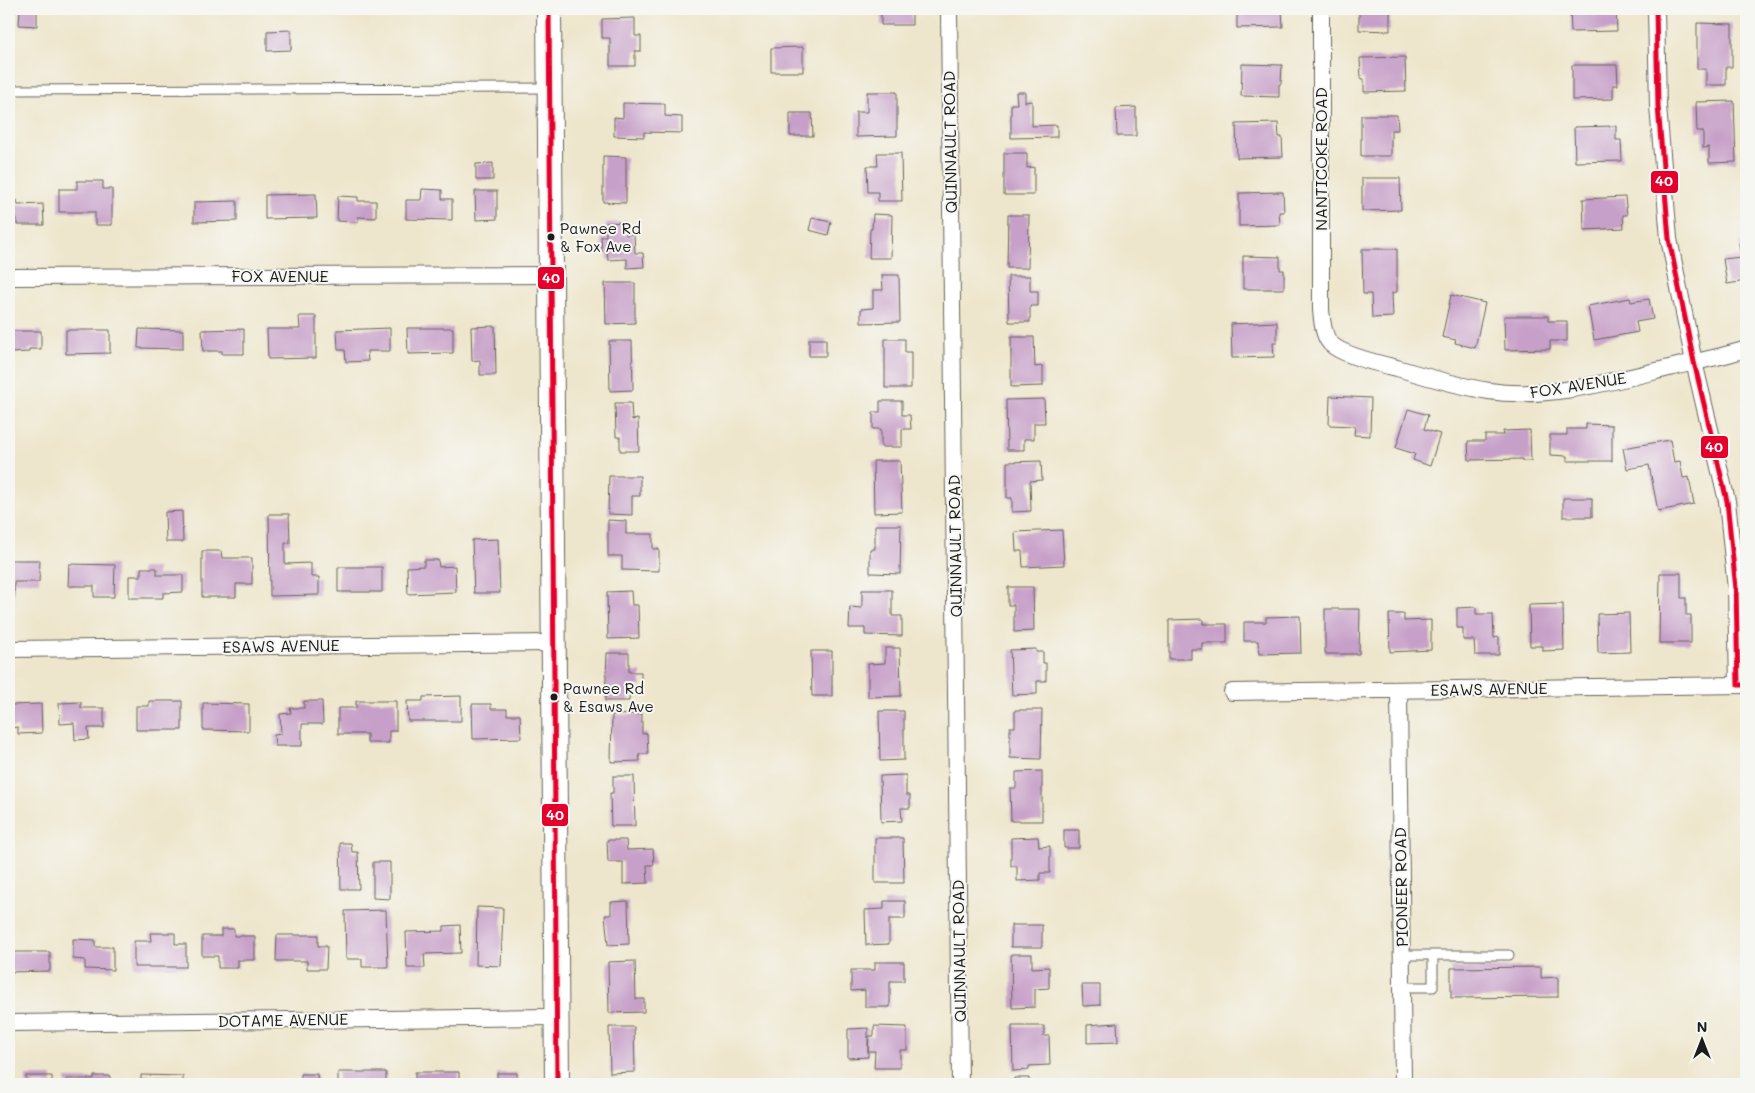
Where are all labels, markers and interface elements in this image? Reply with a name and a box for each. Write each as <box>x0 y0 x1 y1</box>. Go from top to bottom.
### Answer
street label: QUINNAULT ROAD <box>938 70 961 214</box>
street label: NANTICOKE ROAD <box>1310 87 1331 231</box>
line badge: 40 <box>1650 170 1679 194</box>
text: 40 <box>1655 171 1673 190</box>
place label: Pawnee Rd & Fox Ave <box>560 218 641 256</box>
marker: Pawnee Rd & Fox Ave <box>546 232 556 242</box>
street label: FOX AVENUE <box>231 265 329 286</box>
line badge: 40 <box>537 266 565 290</box>
text: 40 <box>542 268 560 287</box>
street label: FOX AVENUE <box>1528 367 1628 402</box>
line badge: 40 <box>1700 435 1729 459</box>
text: 40 <box>1705 437 1723 456</box>
street label: QUINNAULT ROAD <box>943 474 966 618</box>
street label: ESAWS AVENUE <box>222 634 340 657</box>
street label: ESAWS AVENUE <box>1430 677 1548 700</box>
place label: Pawnee Rd & Esaws Ave <box>563 678 654 716</box>
marker: Pawnee Rd & Esaws Ave <box>549 692 559 702</box>
line badge: 40 <box>541 803 569 827</box>
text: 40 <box>546 805 564 824</box>
street label: PIONEER ROAD <box>1389 827 1412 947</box>
street label: QUINNAULT ROAD <box>947 879 970 1023</box>
street label: DOTAME AVENUE <box>218 1008 348 1031</box>
north arrow <box>1678 1016 1728 1066</box>
text: N <box>1697 1017 1707 1036</box>

